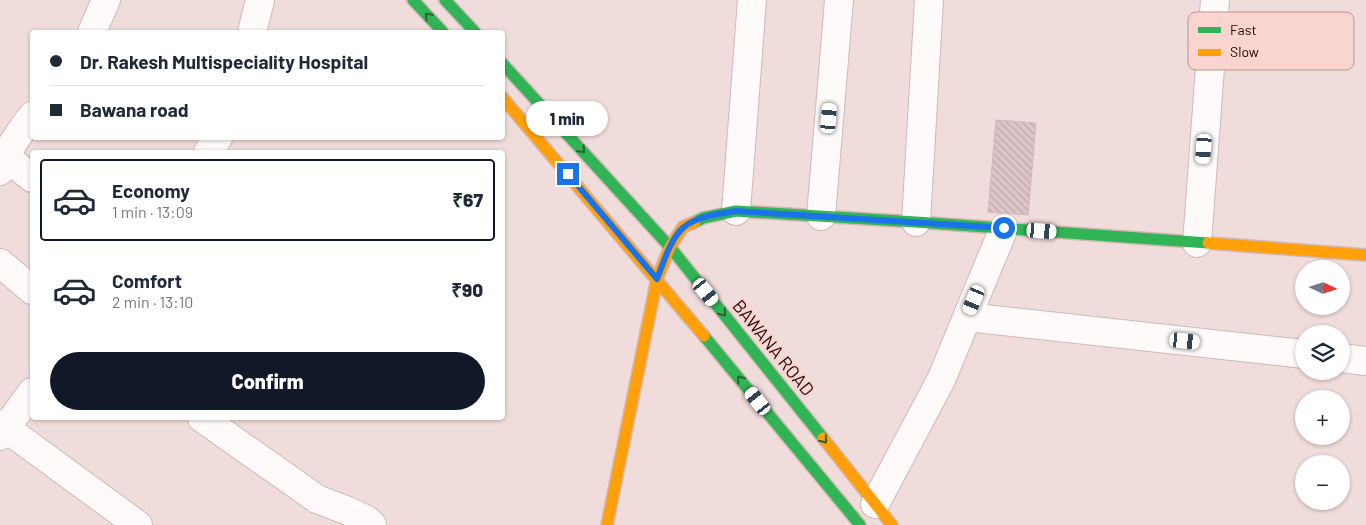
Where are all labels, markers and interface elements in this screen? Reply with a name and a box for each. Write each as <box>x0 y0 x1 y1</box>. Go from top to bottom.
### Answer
legend <box>1188 12 1354 70</box>
one-way arrow <box>425 13 434 22</box>
text: Fast <box>1230 21 1256 38</box>
text: Slow <box>1230 43 1259 60</box>
text: Dr. Rakesh Multispeciality Hospital <box>80 50 368 73</box>
text: Bawana road <box>80 98 189 121</box>
callout: 1 min <box>527 101 609 136</box>
car <box>820 102 837 134</box>
text: 1 min <box>549 109 585 128</box>
car <box>1195 134 1212 164</box>
one-way arrow <box>576 145 585 154</box>
route end <box>557 163 579 185</box>
icon: car <box>52 178 97 223</box>
text: Economy <box>112 179 190 202</box>
text: ₹67 <box>452 188 483 211</box>
text: 1 min · 13:09 <box>112 202 193 221</box>
route start <box>993 217 1015 239</box>
car <box>1026 222 1057 240</box>
north arrow <box>1295 260 1350 315</box>
map controls <box>1295 260 1350 510</box>
icon: car <box>52 268 97 313</box>
text: Comfort <box>112 269 182 292</box>
car <box>690 276 721 308</box>
text: ₹90 <box>451 278 483 301</box>
car <box>961 283 986 317</box>
text: 2 min · 13:10 <box>112 292 193 311</box>
street label: BAWANA ROAD <box>728 295 819 400</box>
one-way arrow <box>717 307 725 316</box>
button: layers <box>1295 325 1350 380</box>
car <box>1169 332 1200 350</box>
button: Confirm <box>50 352 485 410</box>
one-way arrow <box>736 376 745 385</box>
car <box>742 385 773 417</box>
button: + <box>1295 390 1350 445</box>
one-way arrow <box>819 434 827 443</box>
button: − <box>1295 455 1350 510</box>

